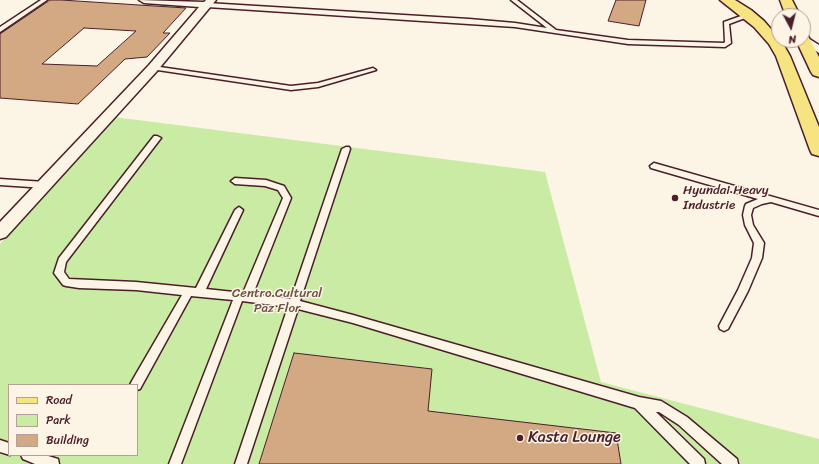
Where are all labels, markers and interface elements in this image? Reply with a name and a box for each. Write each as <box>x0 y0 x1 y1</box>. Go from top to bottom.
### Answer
north arrow <box>771 8 811 48</box>
text: N <box>787 30 797 49</box>
place label: Hyundai Heavy Industrie <box>683 183 768 214</box>
marker: Hyundai Heavy Industrie <box>670 193 680 203</box>
park label: Centro Cultural Paz Flor <box>232 286 322 317</box>
legend <box>8 384 138 456</box>
text: Road <box>46 389 72 411</box>
text: Park <box>46 409 71 431</box>
place label: Kasta Lounge <box>528 428 621 448</box>
text: Building <box>46 429 89 451</box>
marker: Kasta Lounge <box>515 433 525 443</box>

